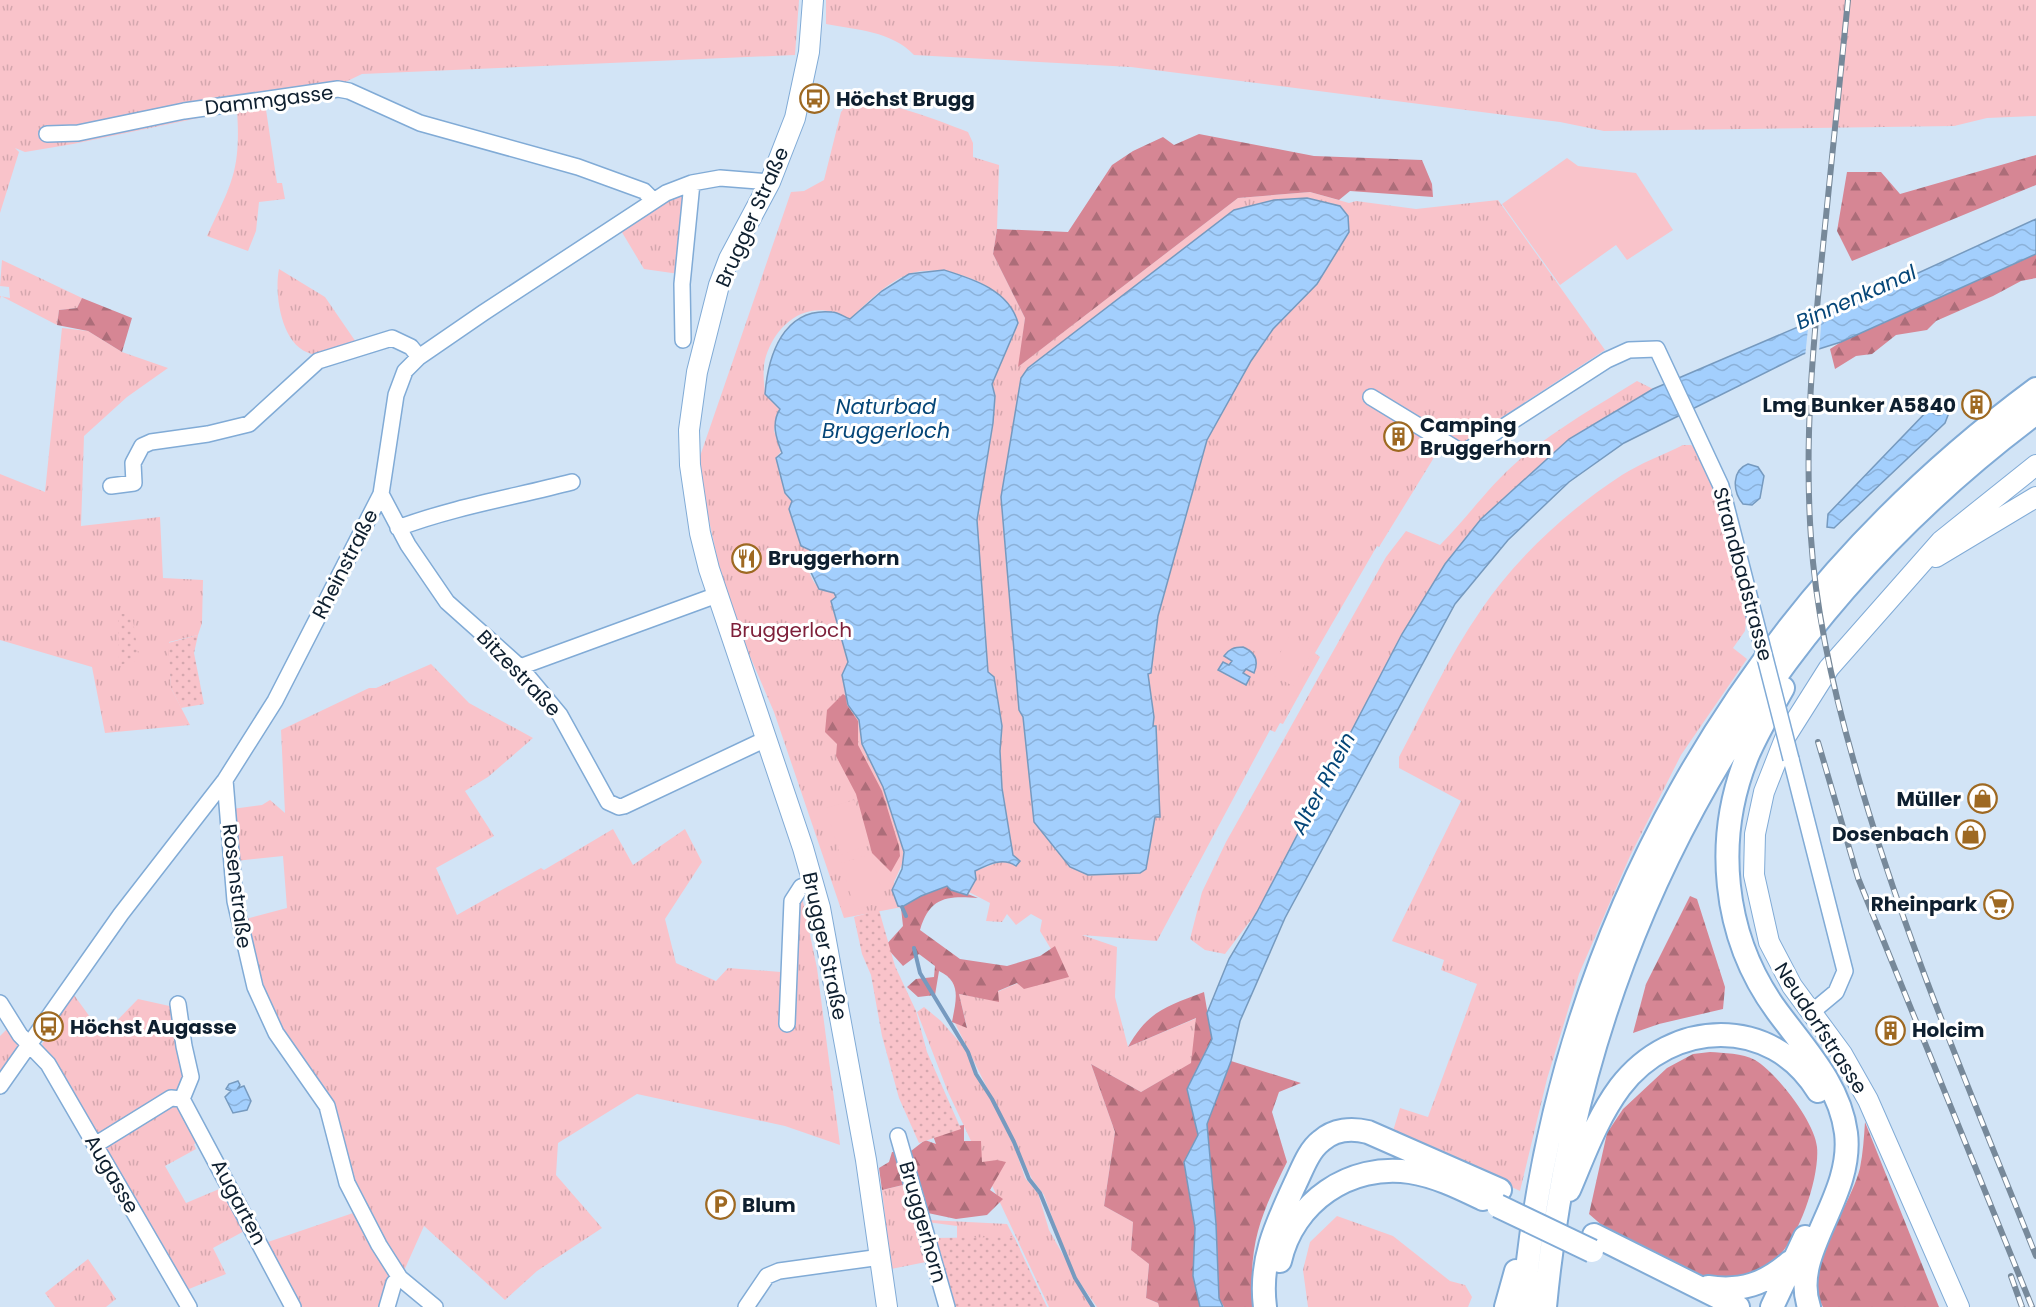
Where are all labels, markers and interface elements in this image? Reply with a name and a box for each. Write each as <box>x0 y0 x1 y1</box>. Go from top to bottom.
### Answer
street label: Dammgasse <box>203 78 335 122</box>
bus stop icon: Höchst Brugg <box>799 83 831 115</box>
place label: Höchst Brugg <box>836 85 975 113</box>
street label: Brugger Straße <box>709 142 795 292</box>
water label: Binnenkanal <box>1791 257 1922 337</box>
building icon: Lmg Bunker A5840 <box>1961 389 1993 421</box>
place label: Lmg Bunker A5840 <box>1763 391 1956 419</box>
water label: Naturbad Bruggerloch <box>822 392 950 445</box>
place label: Camping Bruggerhorn <box>1420 411 1552 462</box>
building icon: Camping Bruggerhorn <box>1383 421 1415 453</box>
street label: Strandbadstrasse <box>1706 484 1780 664</box>
street label: Rheinstraße <box>305 504 385 624</box>
restaurant icon: Bruggerhorn <box>731 542 763 574</box>
place label: Bruggerhorn <box>768 544 900 572</box>
park label: Bruggerloch <box>730 616 852 644</box>
street label: Bitzestraße <box>470 623 568 723</box>
water label: Alter Rhein <box>1283 727 1362 840</box>
shop icon: Müller <box>1966 783 1998 815</box>
place label: Müller <box>1896 785 1961 813</box>
shop icon: Dosenbach <box>1954 818 1986 850</box>
place label: Dosenbach <box>1832 820 1949 848</box>
street label: Rosenstraße <box>215 822 259 950</box>
street label: Brugger Straße <box>796 869 854 1023</box>
supermarket icon: Rheinpark <box>1982 888 2014 920</box>
place label: Rheinpark <box>1871 890 1978 918</box>
street label: Neudorfstrasse <box>1768 957 1874 1099</box>
bus stop icon: Höchst Augasse <box>33 1011 65 1043</box>
place label: Höchst Augasse <box>70 1013 236 1041</box>
building icon: Holcim <box>1875 1014 1907 1046</box>
place label: Holcim <box>1912 1016 1984 1044</box>
street label: Augasse <box>78 1129 146 1219</box>
street label: Augarten <box>205 1154 273 1250</box>
street label: Bruggerhorn <box>892 1158 954 1286</box>
parking icon: Blum <box>705 1189 737 1221</box>
place label: Blum <box>742 1191 796 1219</box>

